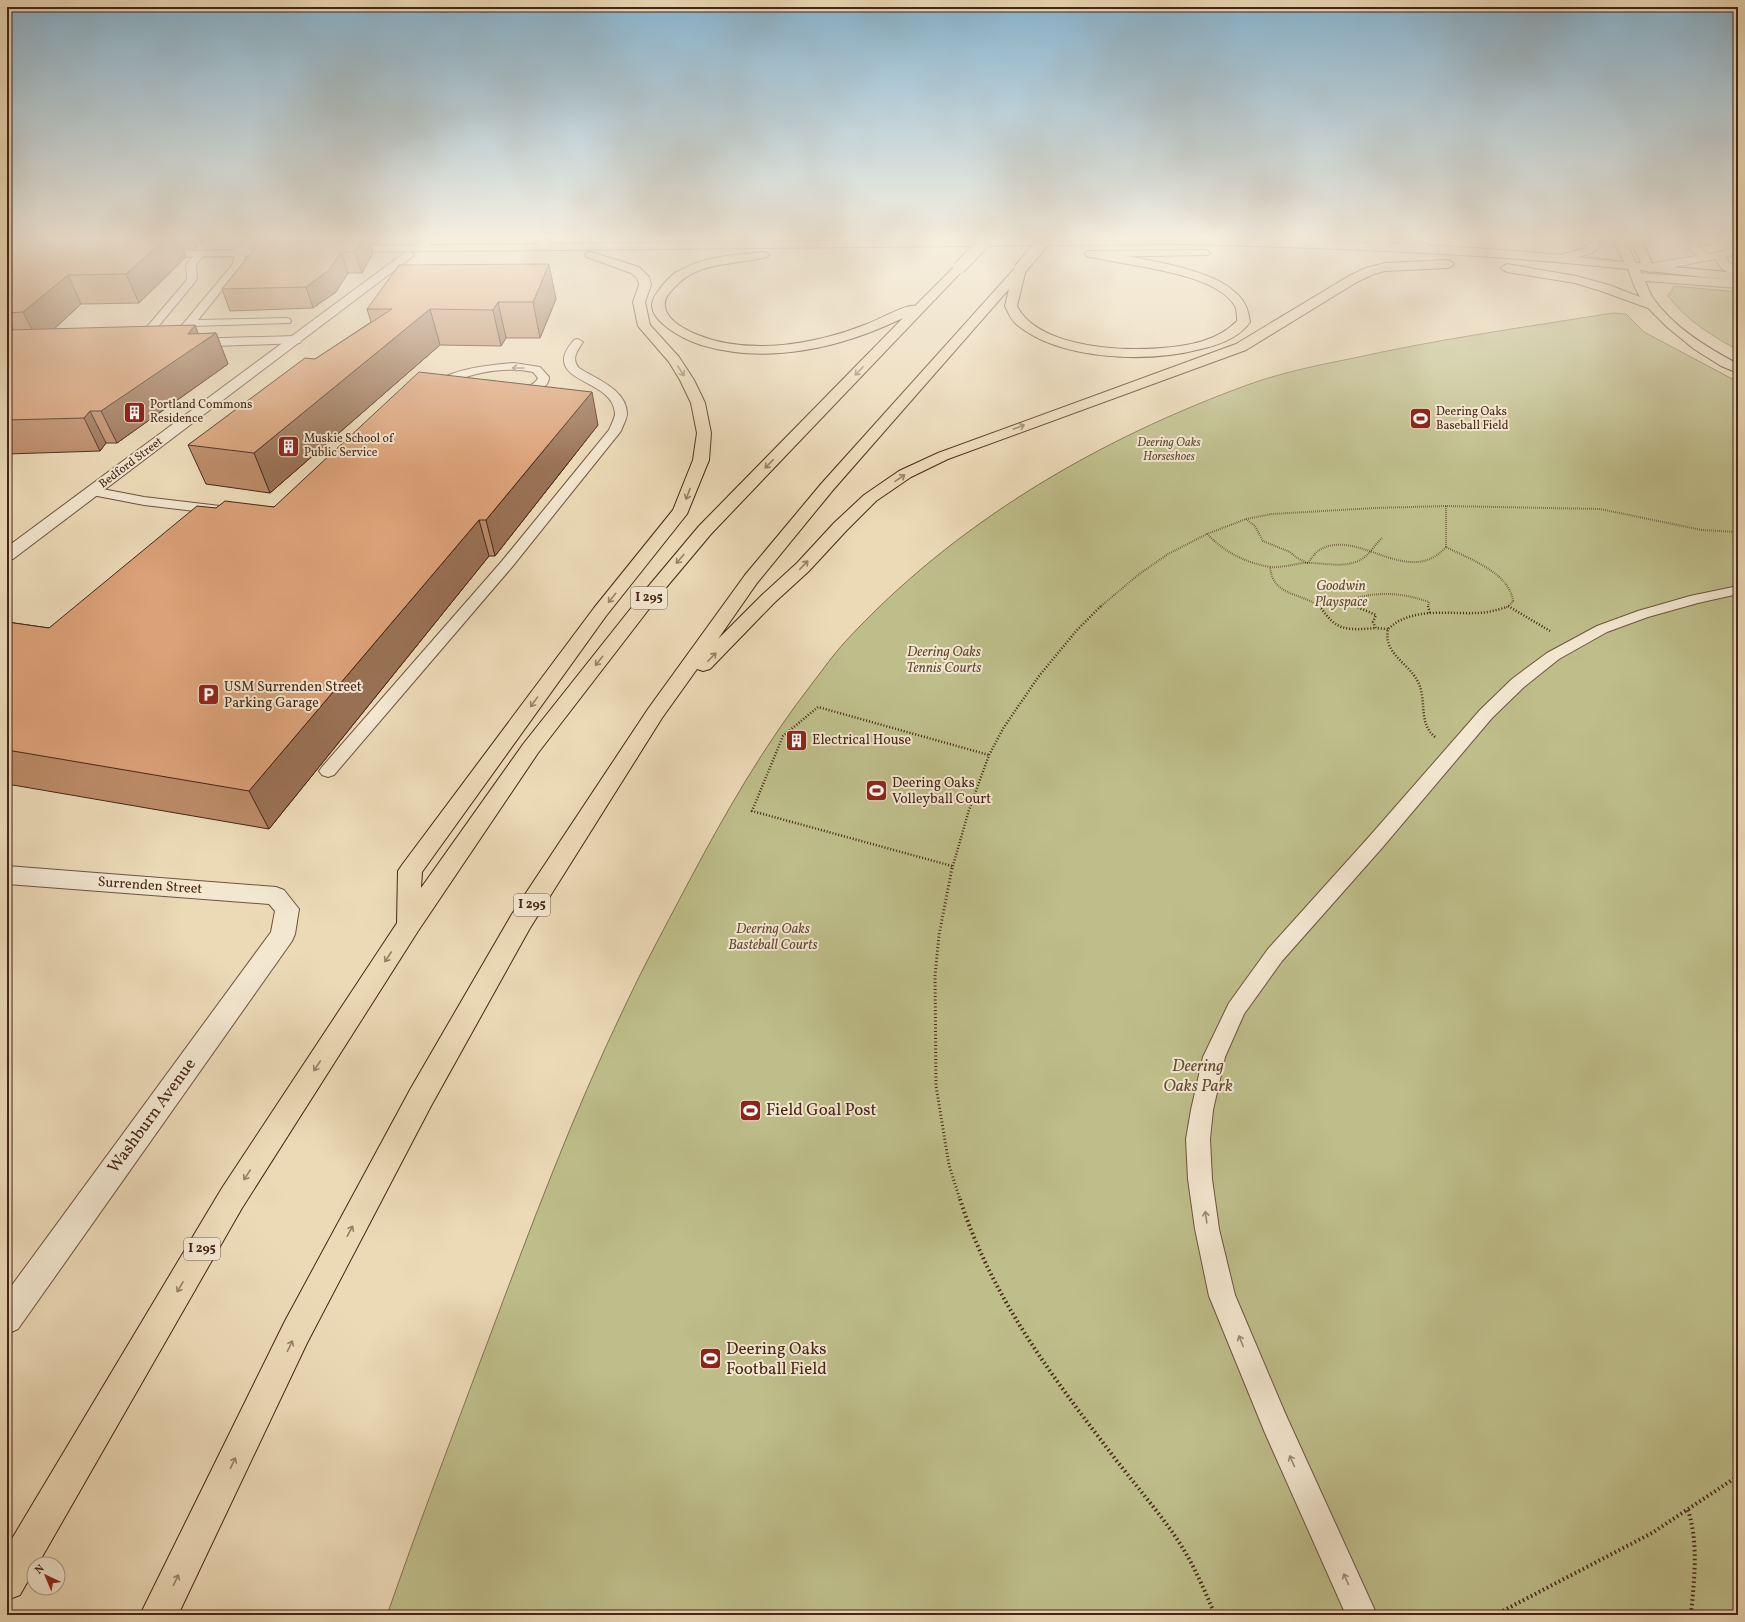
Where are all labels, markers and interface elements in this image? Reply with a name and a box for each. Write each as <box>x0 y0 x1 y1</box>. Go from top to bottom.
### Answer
one-way arrow <box>512 364 525 372</box>
one-way arrow <box>677 365 685 376</box>
one-way arrow <box>855 366 864 376</box>
place label: Portland Commons Residence <box>150 397 252 427</box>
building icon: Portland Commons Residence <box>121 399 147 425</box>
place label: Deering Oaks Baseball Field <box>1436 404 1509 434</box>
sports icon: Deering Oaks Baseball Field <box>1408 406 1434 432</box>
one-way arrow <box>1013 423 1025 431</box>
place label: Muskie School of Public Service <box>304 431 395 461</box>
building icon: Muskie School of Public Service <box>275 433 301 459</box>
street label: Bedford Street <box>96 434 166 492</box>
park label: Deering Oaks Horseshoes <box>1137 435 1201 465</box>
one-way arrow <box>764 459 774 469</box>
one-way arrow <box>894 474 905 482</box>
one-way arrow <box>684 487 692 499</box>
one-way arrow <box>676 554 685 565</box>
one-way arrow <box>800 560 809 570</box>
park label: Goodwin Playspace <box>1315 577 1367 612</box>
road number: I 295 <box>631 587 667 609</box>
one-way arrow <box>607 592 616 603</box>
park label: Deering Oaks Tennis Courts <box>907 643 981 678</box>
one-way arrow <box>707 652 717 662</box>
one-way arrow <box>595 655 603 666</box>
place label: USM Surrenden Street Parking Garage <box>224 678 362 713</box>
parking icon: USM Surrenden Street Parking Garage <box>195 682 221 708</box>
one-way arrow <box>529 696 538 707</box>
building icon: Electrical House <box>783 727 809 753</box>
place label: Electrical House <box>812 731 912 750</box>
place label: Deering Oaks Volleyball Court <box>892 774 991 809</box>
sports icon: Deering Oaks Volleyball Court <box>863 778 889 804</box>
street label: Surrenden Street <box>97 873 203 899</box>
road number: I 295 <box>514 894 550 916</box>
park label: Deering Oaks Basteball Courts <box>728 920 818 955</box>
one-way arrow <box>384 951 392 962</box>
street label: Washburn Avenue <box>102 1054 202 1178</box>
park label: Deering Oaks Park <box>1163 1055 1233 1098</box>
one-way arrow <box>313 1060 321 1072</box>
sports icon: Field Goal Post <box>737 1097 763 1123</box>
place label: Field Goal Post <box>766 1099 877 1122</box>
one-way arrow <box>243 1169 251 1180</box>
one-way arrow <box>1202 1211 1210 1224</box>
one-way arrow <box>347 1225 354 1237</box>
road number: I 295 <box>184 1238 220 1260</box>
one-way arrow <box>176 1281 184 1292</box>
one-way arrow <box>1237 1336 1245 1348</box>
place label: Deering Oaks Football Field <box>726 1338 827 1381</box>
one-way arrow <box>287 1341 294 1353</box>
sports icon: Deering Oaks Football Field <box>698 1346 724 1372</box>
one-way arrow <box>1288 1455 1295 1467</box>
one-way arrow <box>230 1457 237 1469</box>
north arrow <box>26 1556 66 1596</box>
text: N <box>32 1562 48 1578</box>
one-way arrow <box>173 1574 180 1586</box>
one-way arrow <box>1342 1574 1349 1586</box>

